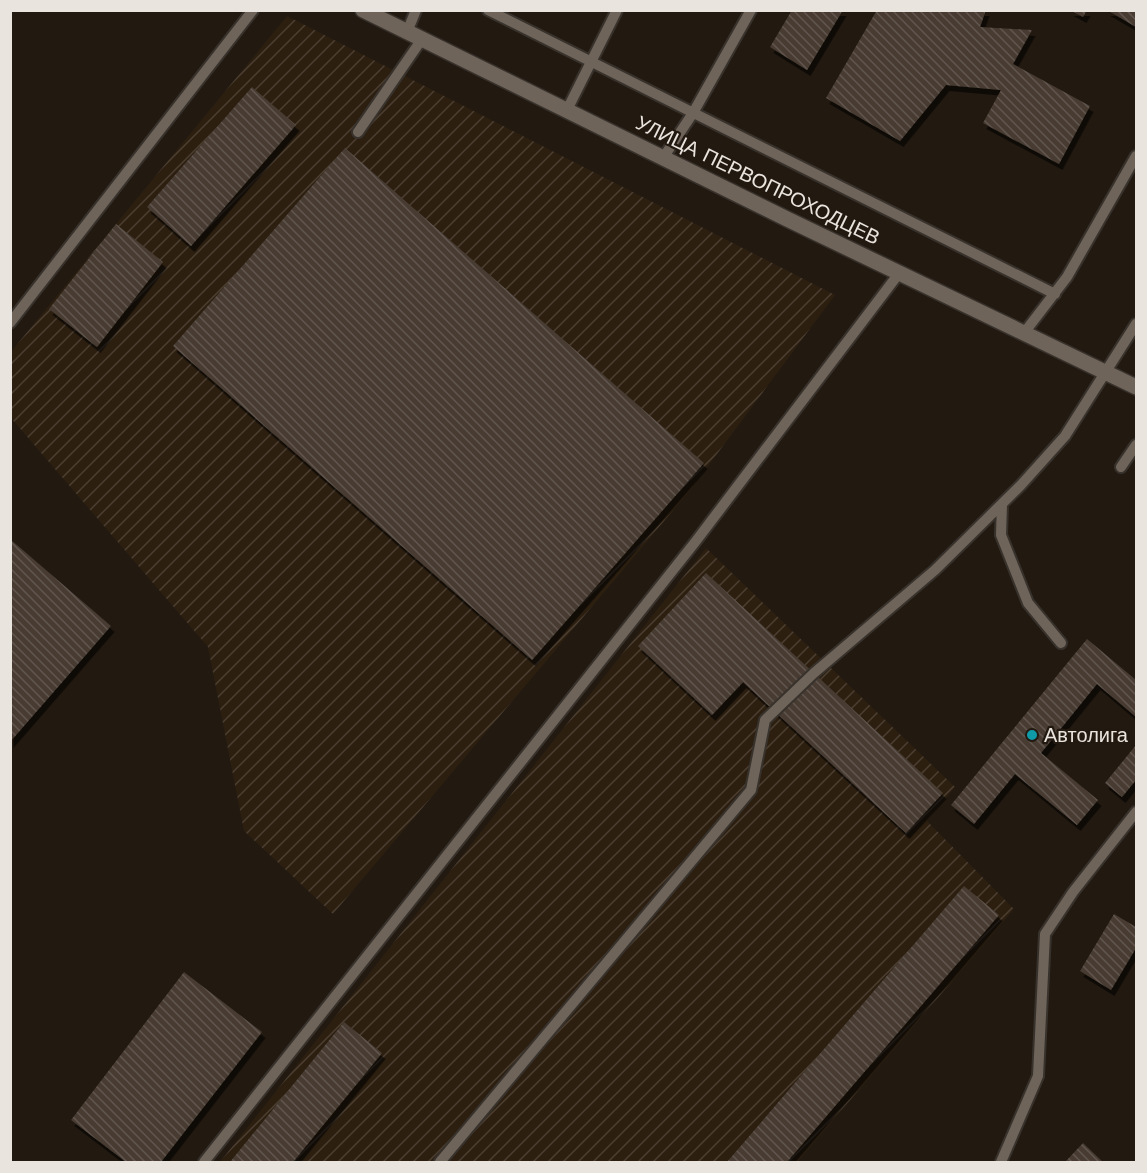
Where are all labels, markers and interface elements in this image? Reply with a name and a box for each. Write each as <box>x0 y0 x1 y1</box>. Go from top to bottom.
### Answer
street label: УЛИЦА ПЕРВОПРОХОДЦЕВ <box>632 110 884 250</box>
place label: Автолига <box>1044 723 1129 747</box>
marker: Автолига <box>1025 728 1039 742</box>

